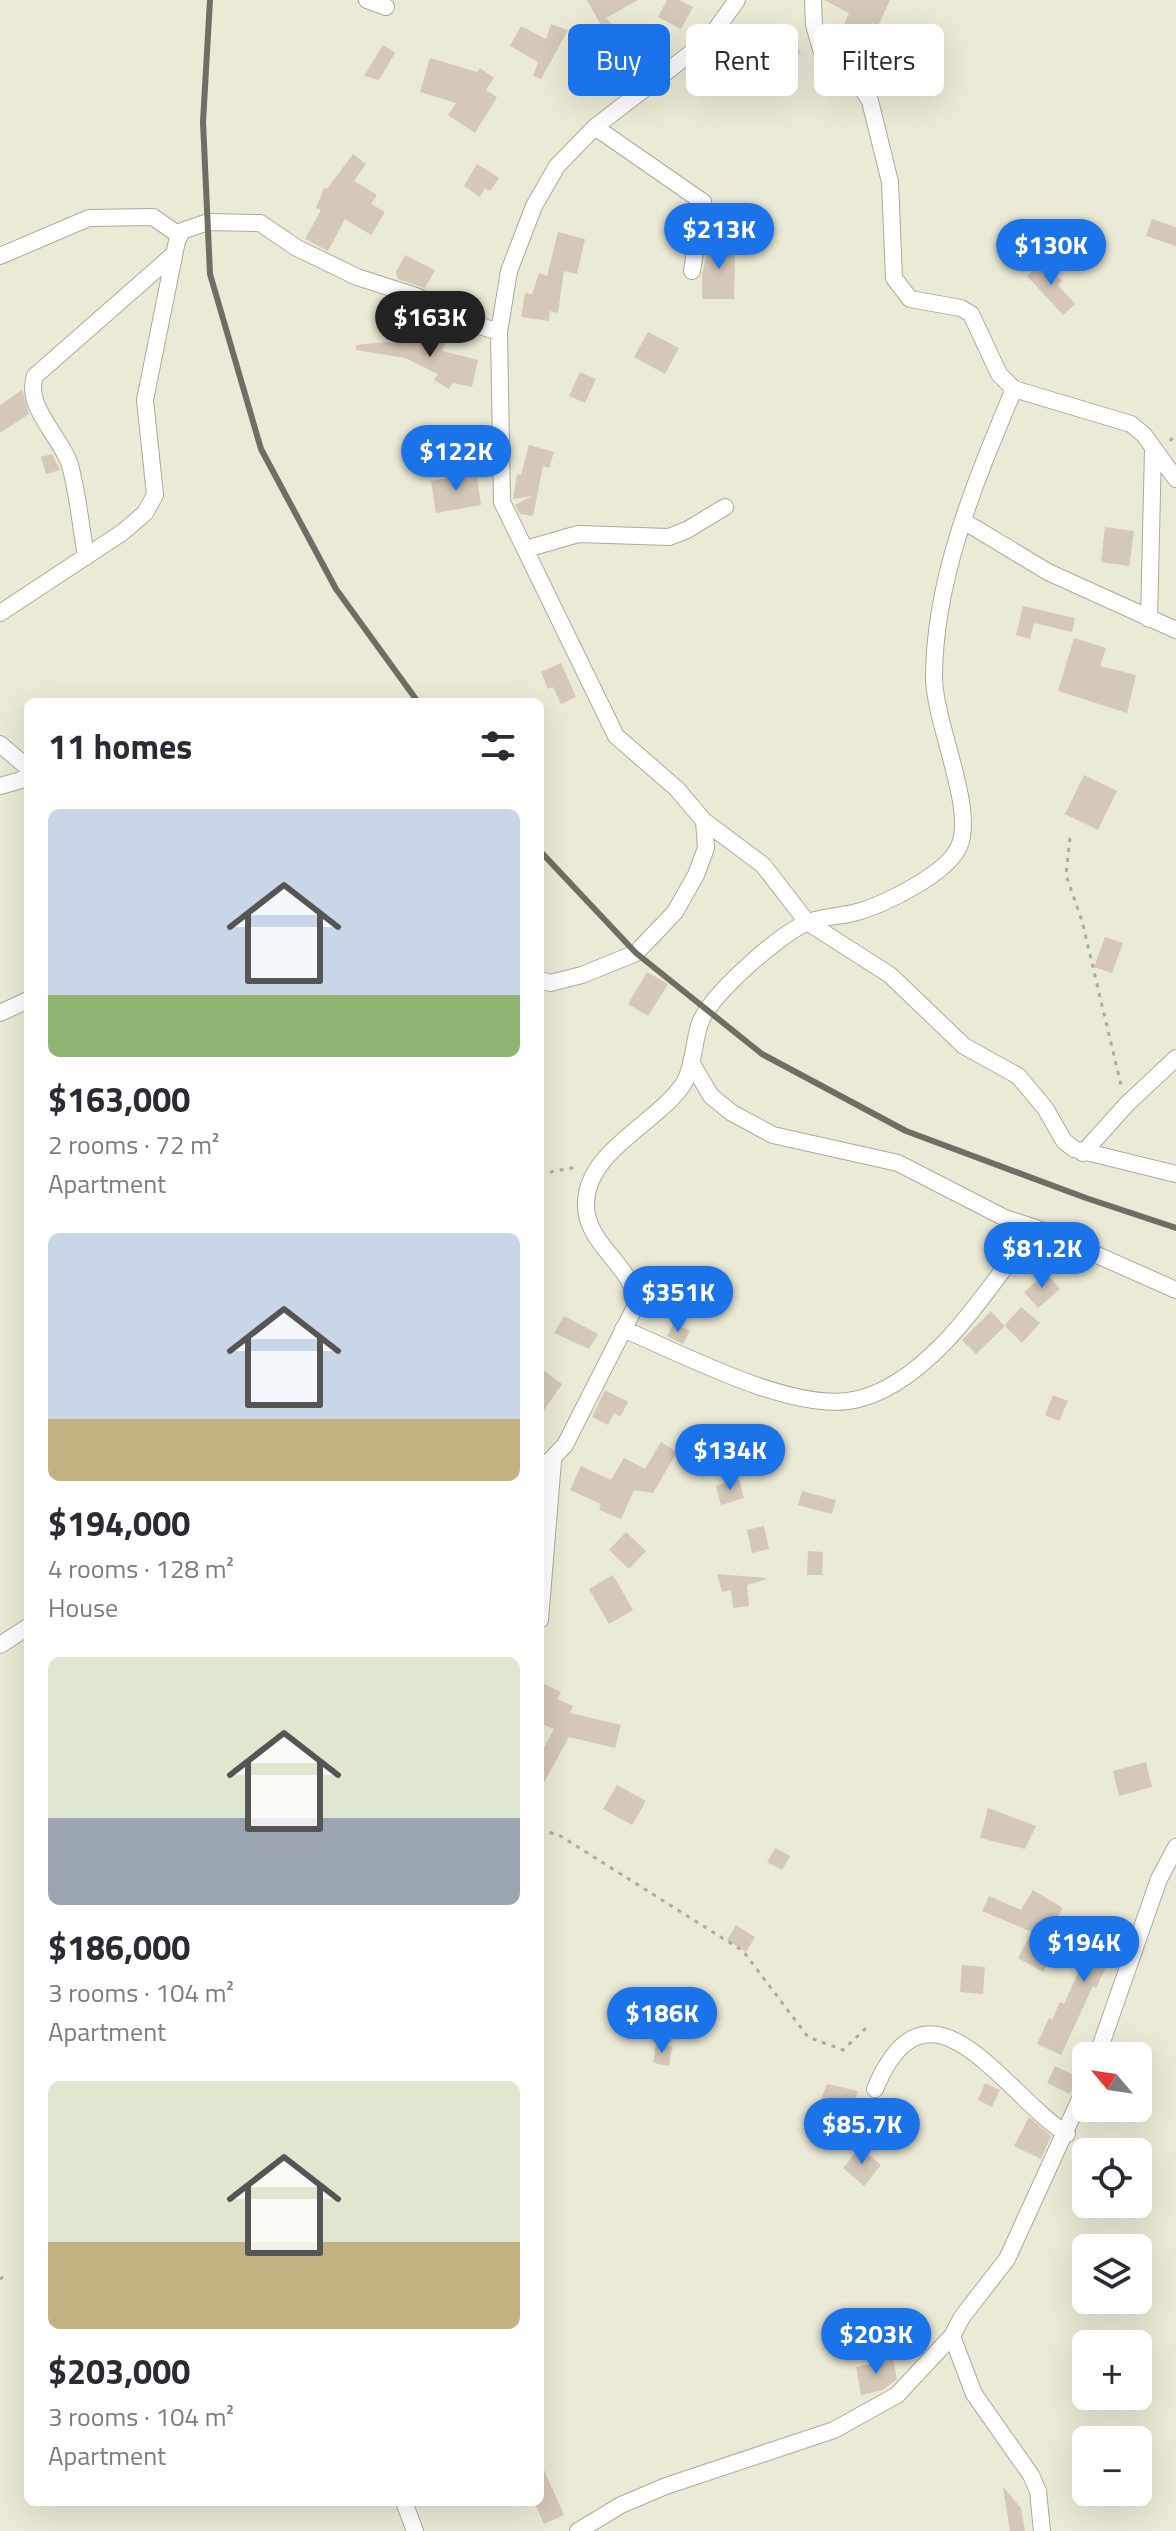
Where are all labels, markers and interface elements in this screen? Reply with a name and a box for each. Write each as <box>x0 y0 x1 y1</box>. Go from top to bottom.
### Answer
chip: Buy <box>568 24 670 96</box>
chip: Rent <box>686 24 798 96</box>
chip: Filters <box>814 24 944 96</box>
pin: $213K <box>663 203 775 271</box>
text: $213K <box>682 209 756 248</box>
pin: $130K <box>995 219 1107 287</box>
text: $130K <box>1014 225 1088 264</box>
pin: $163K <box>374 291 486 359</box>
text: $163K <box>393 297 467 336</box>
pin: $122K <box>400 425 512 493</box>
text: $122K <box>419 431 493 470</box>
text: 11 homes <box>48 720 192 772</box>
icon: filters <box>476 724 520 768</box>
icon: home <box>212 861 356 1005</box>
text: $163,000 <box>48 1073 190 1125</box>
text: 2 rooms · 72 m² <box>48 1125 219 1164</box>
text: Apartment <box>48 1164 166 1203</box>
pin: $81.2K <box>977 1222 1107 1290</box>
text: $81.2K <box>1002 1228 1082 1267</box>
pin: $351K <box>622 1266 734 1334</box>
text: $351K <box>641 1272 715 1311</box>
icon: home <box>212 1285 356 1429</box>
pin: $134K <box>674 1424 786 1492</box>
text: $134K <box>693 1430 767 1469</box>
text: $194,000 <box>48 1497 190 1549</box>
text: 4 rooms · 128 m² <box>48 1549 234 1588</box>
text: House <box>48 1588 118 1627</box>
icon: home <box>212 1709 356 1853</box>
pin: $194K <box>1028 1916 1140 1984</box>
text: $186,000 <box>48 1921 190 1973</box>
text: $194K <box>1047 1922 1121 1961</box>
text: 3 rooms · 104 m² <box>48 1973 234 2012</box>
pin: $186K <box>606 1987 718 2055</box>
text: $186K <box>625 1993 699 2032</box>
text: Apartment <box>48 2012 166 2051</box>
north arrow <box>1072 2042 1152 2122</box>
map controls <box>1072 2042 1152 2506</box>
pin: $85.7K <box>797 2098 927 2166</box>
text: $85.7K <box>822 2104 902 2143</box>
icon: home <box>212 2133 356 2277</box>
button: locate <box>1072 2138 1152 2218</box>
button: layers <box>1072 2234 1152 2314</box>
pin: $203K <box>820 2308 932 2376</box>
text: $203K <box>839 2314 913 2353</box>
button: + <box>1072 2330 1152 2410</box>
text: $203,000 <box>48 2345 190 2397</box>
text: 3 rooms · 104 m² <box>48 2397 234 2436</box>
button: − <box>1072 2426 1152 2506</box>
text: Apartment <box>48 2436 166 2475</box>

